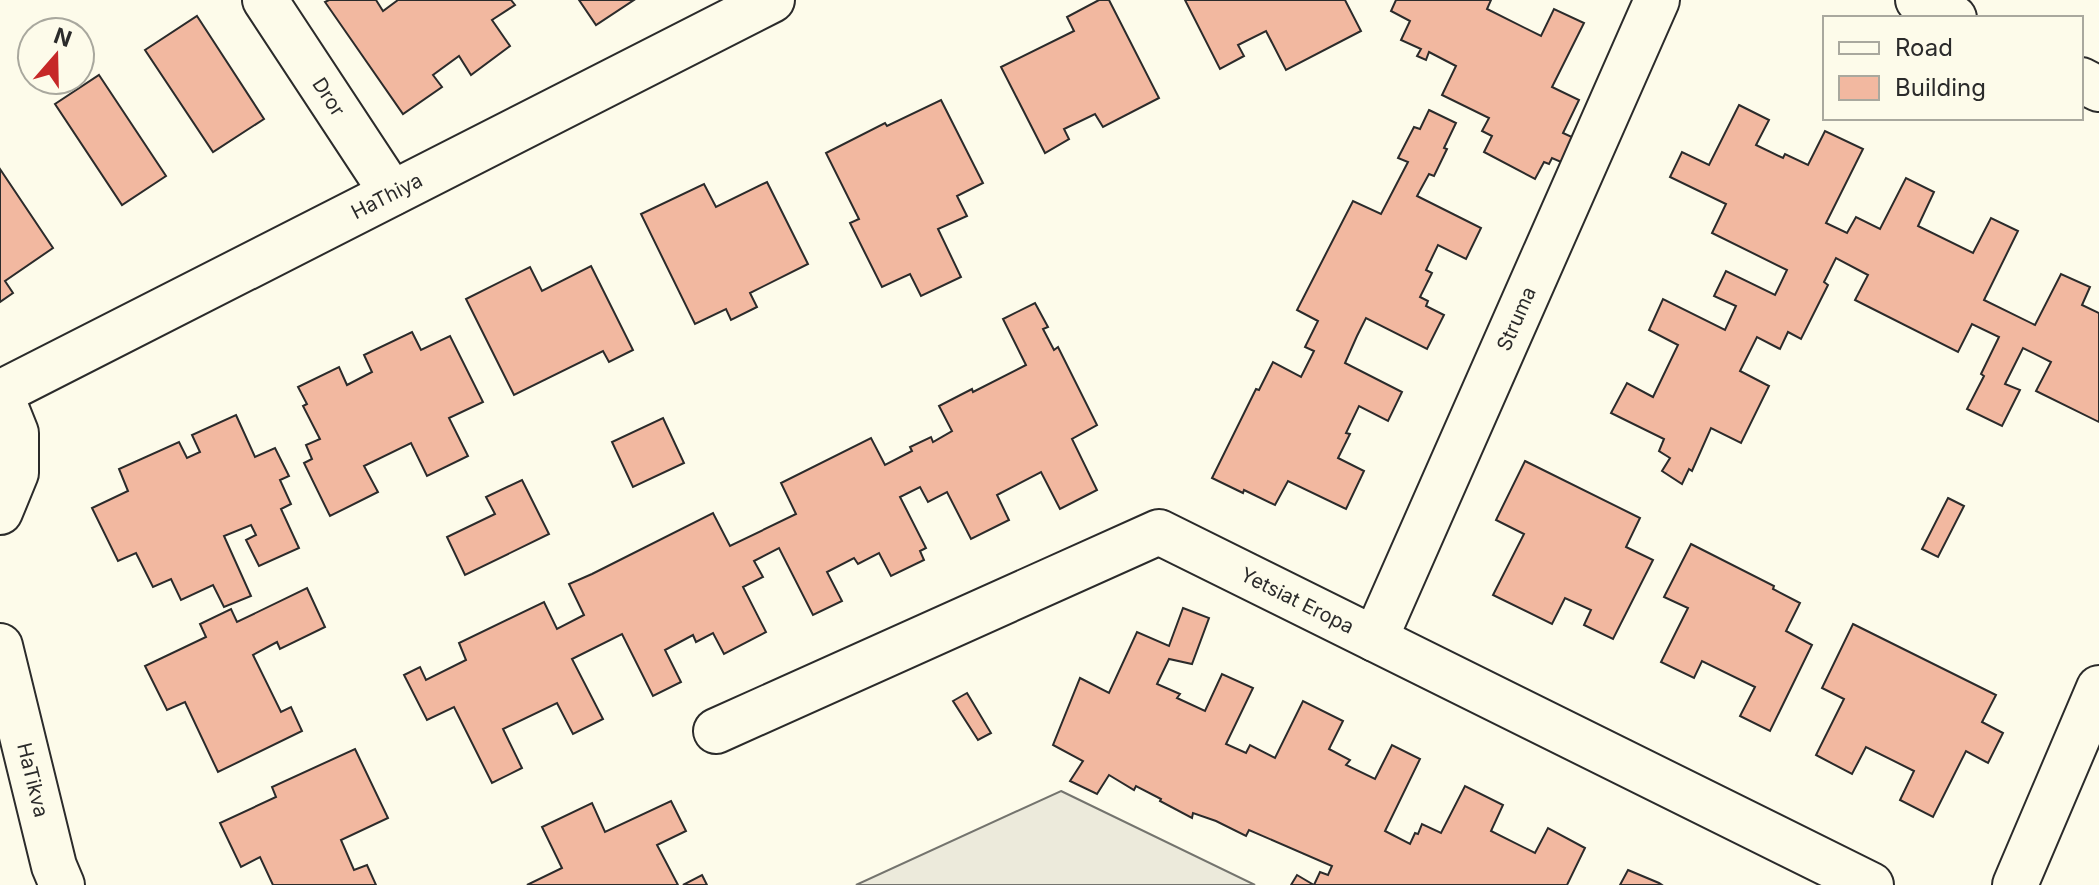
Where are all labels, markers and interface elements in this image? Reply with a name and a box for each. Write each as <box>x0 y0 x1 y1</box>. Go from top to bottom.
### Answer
north arrow <box>16 16 96 96</box>
legend <box>1823 16 2083 120</box>
text: N <box>51 22 75 52</box>
text: Road <box>1895 33 1953 62</box>
street label: Dror <box>307 73 350 121</box>
text: Building <box>1895 73 1986 102</box>
street label: HaThiya <box>347 168 426 224</box>
street label: Struma <box>1492 283 1541 355</box>
street label: Yetsiat Eropa <box>1236 562 1358 639</box>
street label: HaTikva <box>12 740 54 820</box>

